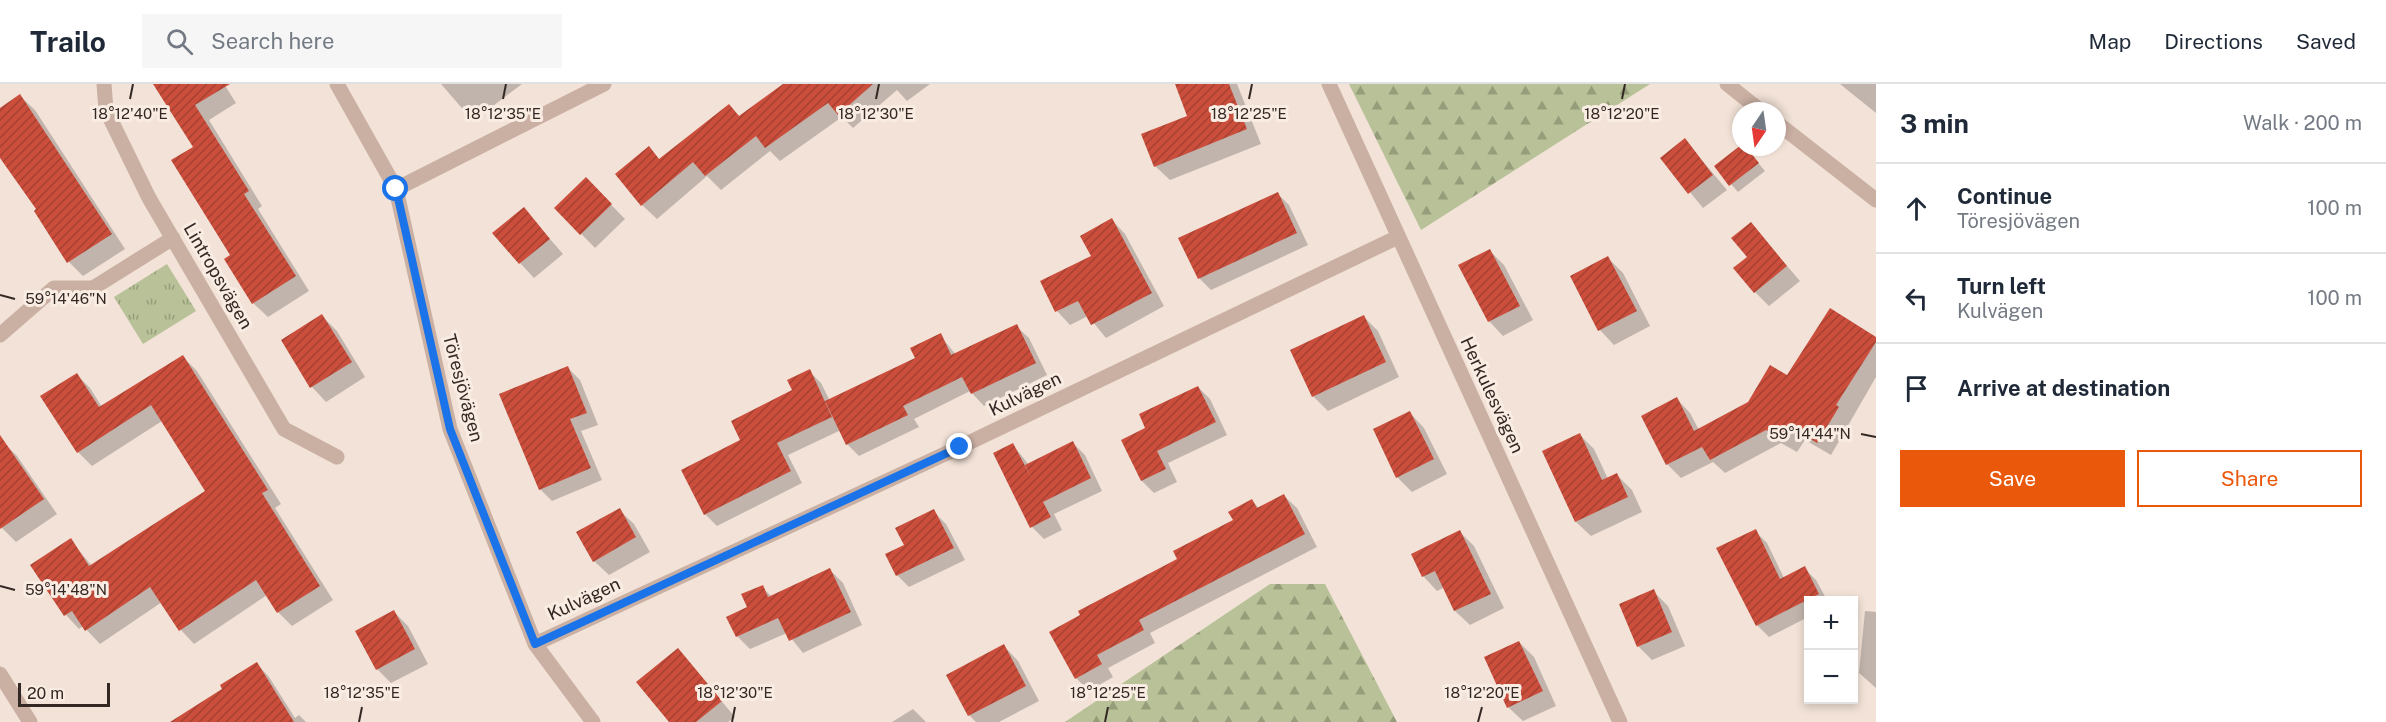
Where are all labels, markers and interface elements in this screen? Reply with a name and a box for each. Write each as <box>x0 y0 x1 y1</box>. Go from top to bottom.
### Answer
search box <box>142 14 562 68</box>
text: Trailo <box>30 25 106 58</box>
icon: search <box>163 25 196 58</box>
text: Search here <box>211 28 334 54</box>
text: Map <box>2089 29 2131 54</box>
text: Directions <box>2164 29 2263 54</box>
text: Saved <box>2296 29 2356 54</box>
north arrow <box>1732 102 1786 156</box>
text: 18°12'40"E <box>92 105 168 122</box>
text: 18°12'35"E <box>465 105 541 122</box>
text: 18°12'30"E <box>838 105 914 122</box>
text: 18°12'25"E <box>1211 105 1287 122</box>
text: 18°12'20"E <box>1584 105 1660 122</box>
text: 3 min <box>1900 108 1969 139</box>
text: Walk · 200 m <box>2243 111 2362 135</box>
route start <box>382 175 408 201</box>
text: Continue <box>1957 183 2052 209</box>
icon: ahead <box>1900 192 1933 225</box>
text: 100 m <box>2307 196 2362 220</box>
text: Töresjövägen <box>1957 209 2080 233</box>
street label: Lintropsvägen <box>180 219 257 333</box>
text: Turn left <box>1957 273 2046 299</box>
icon: left <box>1900 282 1933 315</box>
text: 100 m <box>2307 286 2362 310</box>
text: 59°14'46"N <box>25 290 107 307</box>
text: Kulvägen <box>1957 299 2043 323</box>
street label: Töresjövägen <box>439 332 488 444</box>
street label: Herkulesvägen <box>1456 333 1529 456</box>
street label: Kulvägen <box>985 367 1064 420</box>
icon: arrive <box>1900 372 1933 405</box>
text: Arrive at destination <box>1957 375 2170 401</box>
text: 59°14'44"N <box>1769 425 1851 442</box>
route end <box>946 433 972 459</box>
button: Save <box>1900 450 2125 507</box>
button: Share <box>2137 450 2362 507</box>
street label: Kulvägen <box>544 573 623 624</box>
text: 59°14'48"N <box>25 581 107 598</box>
map controls <box>1804 596 1858 704</box>
button: + <box>1804 596 1858 650</box>
button: − <box>1804 650 1858 704</box>
scale bar <box>18 680 110 708</box>
text: 20 m <box>27 684 64 703</box>
text: 18°12'35"E <box>324 684 400 701</box>
text: 18°12'30"E <box>697 684 773 701</box>
text: 18°12'25"E <box>1070 684 1146 701</box>
text: 18°12'20"E <box>1444 684 1520 701</box>

